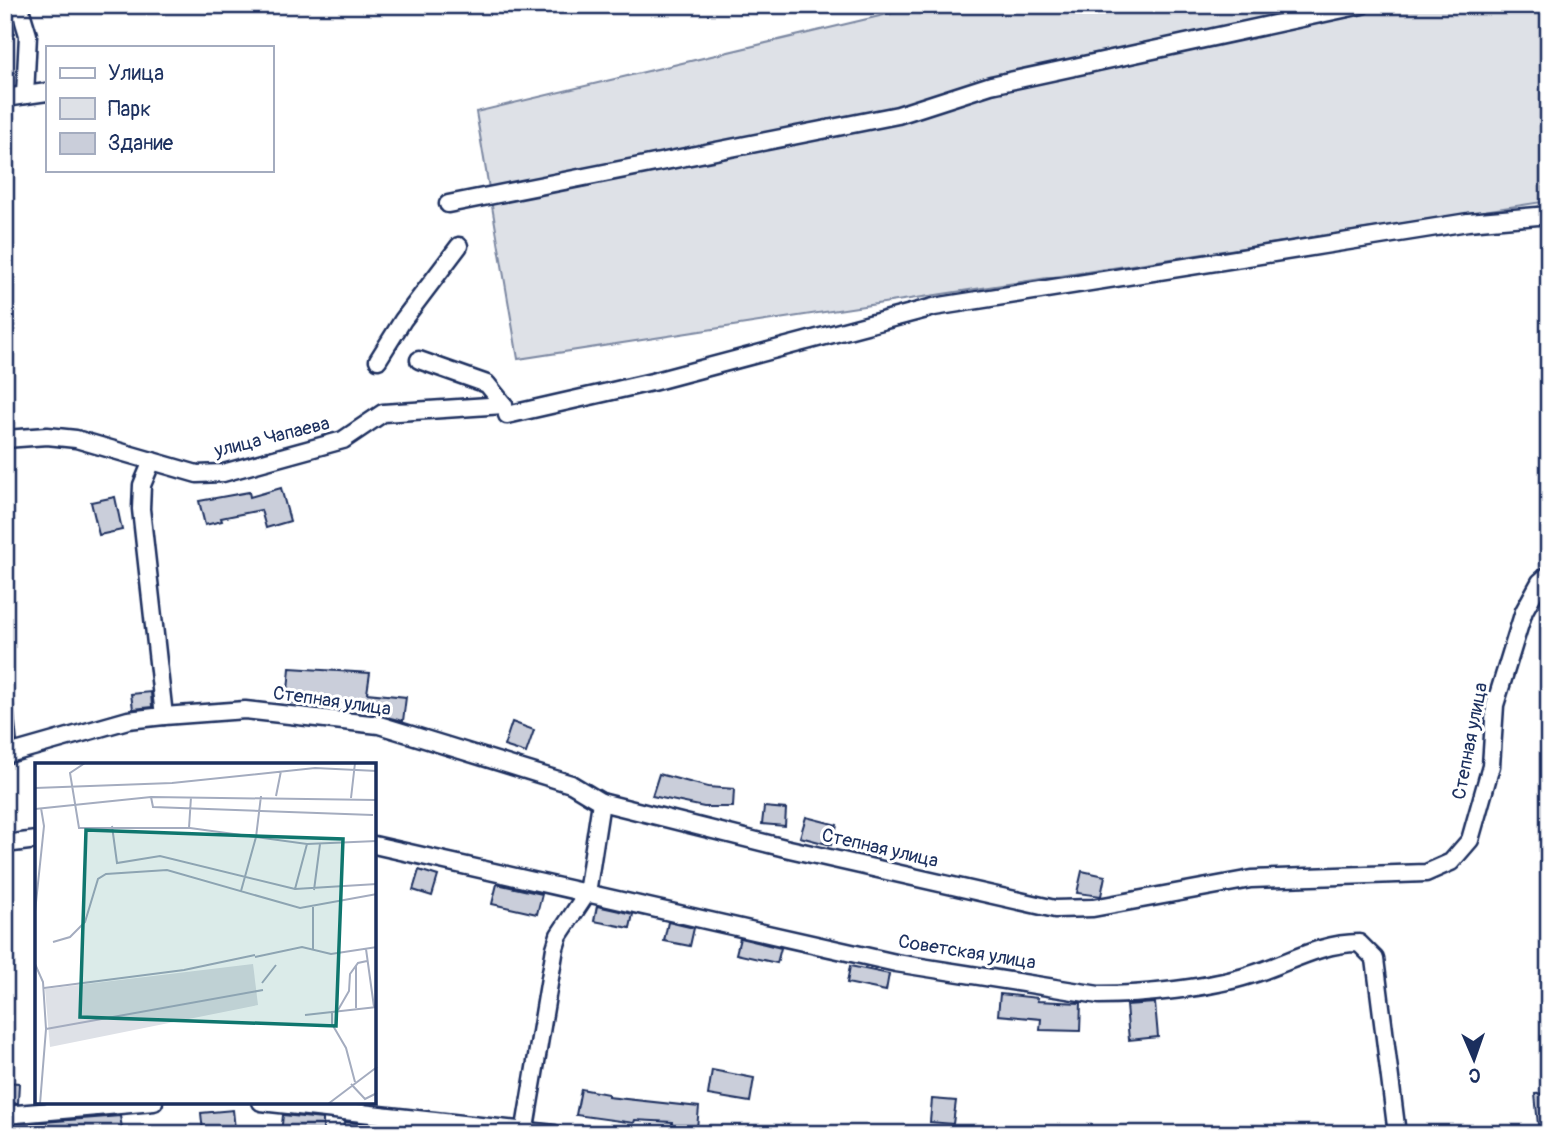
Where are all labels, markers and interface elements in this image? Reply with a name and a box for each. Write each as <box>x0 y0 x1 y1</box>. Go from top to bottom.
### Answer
legend <box>46 46 273 172</box>
text: Улица <box>108 60 164 87</box>
text: Парк <box>108 96 151 123</box>
text: Здание <box>108 130 174 157</box>
street label: улица Чапаева <box>211 411 332 463</box>
street label: Степная улица <box>1447 680 1493 802</box>
street label: Степная улица <box>271 681 393 721</box>
inset map <box>35 763 376 1104</box>
street label: Степная улица <box>819 823 941 873</box>
street label: Советская улица <box>897 929 1038 975</box>
north arrow <box>1438 1024 1508 1094</box>
text: С <box>1468 1063 1481 1087</box>

